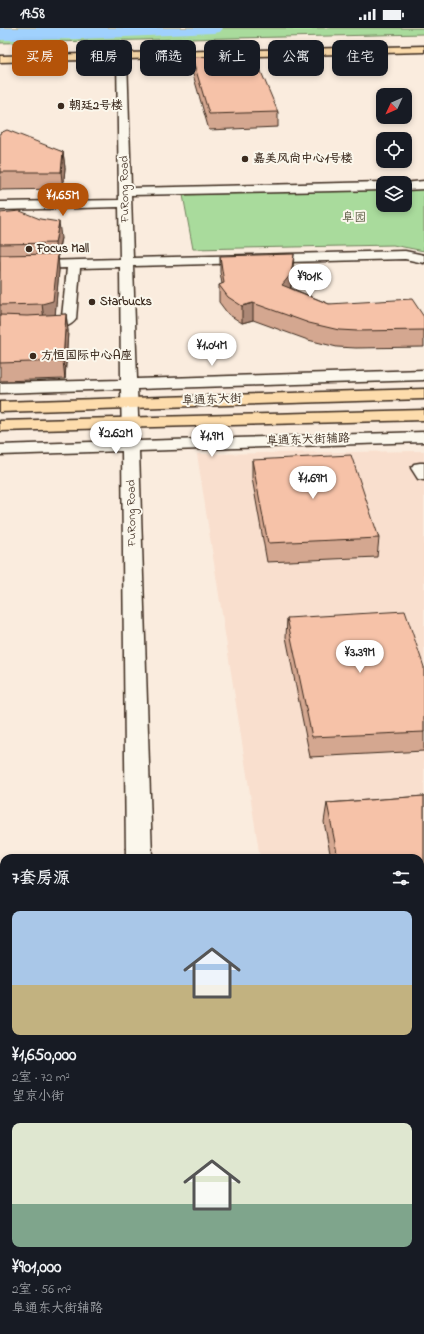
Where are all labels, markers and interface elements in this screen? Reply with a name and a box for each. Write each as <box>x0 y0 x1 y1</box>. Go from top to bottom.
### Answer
text: 19:58 <box>20 3 45 25</box>
chip: 买房 <box>12 40 68 76</box>
chip: 租房 <box>76 40 132 76</box>
chip: 筛选 <box>140 40 196 76</box>
chip: 新上 <box>204 40 260 76</box>
chip: 公寓 <box>268 40 324 76</box>
chip: 住宅 <box>332 40 388 76</box>
north arrow <box>376 88 412 124</box>
map controls <box>376 88 412 212</box>
place label: 朝廷2号楼 <box>69 97 123 115</box>
marker: 朝廷2号楼 <box>56 101 66 111</box>
button: locate <box>376 132 412 168</box>
place label: 嘉美风尚中心1号楼 <box>253 150 353 168</box>
marker: 嘉美风尚中心1号楼 <box>240 154 250 164</box>
street label: FuRong Road <box>115 155 136 224</box>
button: layers <box>376 176 412 212</box>
pin: ¥1.65M <box>30 183 96 217</box>
text: ¥1.65M <box>47 186 79 205</box>
park label: 阜园 <box>342 209 366 227</box>
place label: Focus Mall <box>36 240 89 258</box>
marker: Focus Mall <box>24 244 34 254</box>
pin: ¥901K <box>282 264 338 298</box>
text: ¥901K <box>297 267 323 286</box>
place label: Starbucks <box>100 293 152 311</box>
marker: Starbucks <box>87 297 97 307</box>
pin: ¥1.04M <box>179 333 245 367</box>
text: ¥1.04M <box>197 336 227 355</box>
place label: 方恒国际中心A座 <box>41 347 132 365</box>
marker: 方恒国际中心A座 <box>28 351 38 361</box>
street label: 阜通东大街 <box>182 390 242 410</box>
pin: ¥2.62M <box>83 421 149 455</box>
text: ¥2.62M <box>99 424 133 443</box>
pin: ¥1.9M <box>184 424 240 458</box>
text: ¥1.9M <box>200 427 224 446</box>
street label: 阜通东大街辅路 <box>266 430 350 450</box>
pin: ¥1.69M <box>280 466 346 500</box>
text: ¥1.69M <box>298 469 328 488</box>
street label: FuRong Road <box>122 479 143 548</box>
pin: ¥3.39M <box>327 640 393 674</box>
text: ¥3.39M <box>345 643 375 662</box>
text: 7套房源 <box>12 866 70 891</box>
icon: filters <box>390 867 412 889</box>
icon: home <box>176 937 248 1009</box>
text: ¥1,650,000 <box>12 1043 76 1068</box>
text: 2室 · 72 m² <box>12 1068 70 1087</box>
text: 望京小街 <box>12 1087 64 1106</box>
icon: home <box>176 1149 248 1221</box>
text: ¥901,000 <box>12 1255 61 1280</box>
text: 2室 · 56 m² <box>12 1280 71 1299</box>
text: 阜通东大街辅路 <box>12 1299 103 1318</box>

